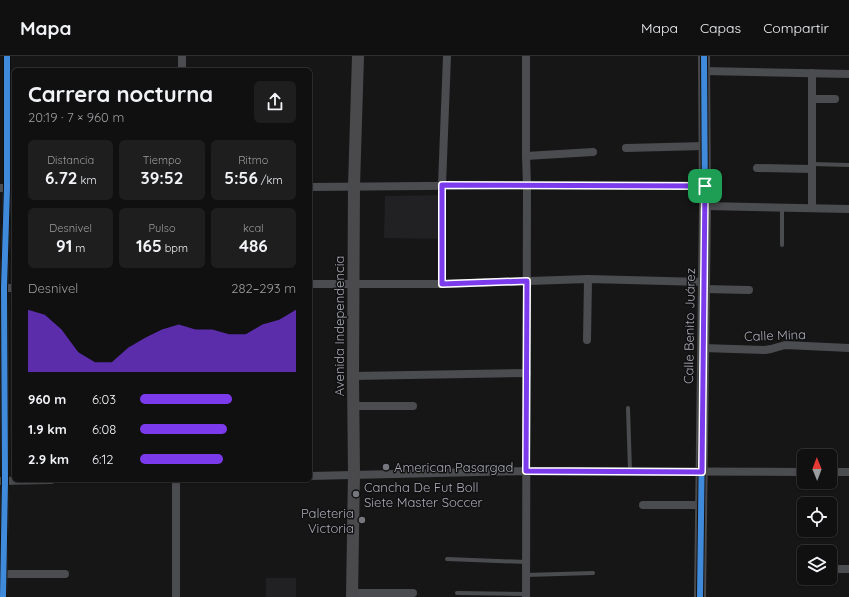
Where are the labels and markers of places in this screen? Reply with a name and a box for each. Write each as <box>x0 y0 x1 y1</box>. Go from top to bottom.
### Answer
pin <box>688 169 722 203</box>
place label: American Pasargad <box>394 459 513 475</box>
marker: American Pasargad <box>381 462 391 472</box>
place label: Cancha De Fut Boll Siete Master Soccer <box>364 479 483 510</box>
marker: Cancha De Fut Boll Siete Master Soccer <box>351 489 361 499</box>
place label: Paleteria Victoria <box>301 505 354 536</box>
marker: Paleteria Victoria <box>357 515 367 525</box>

